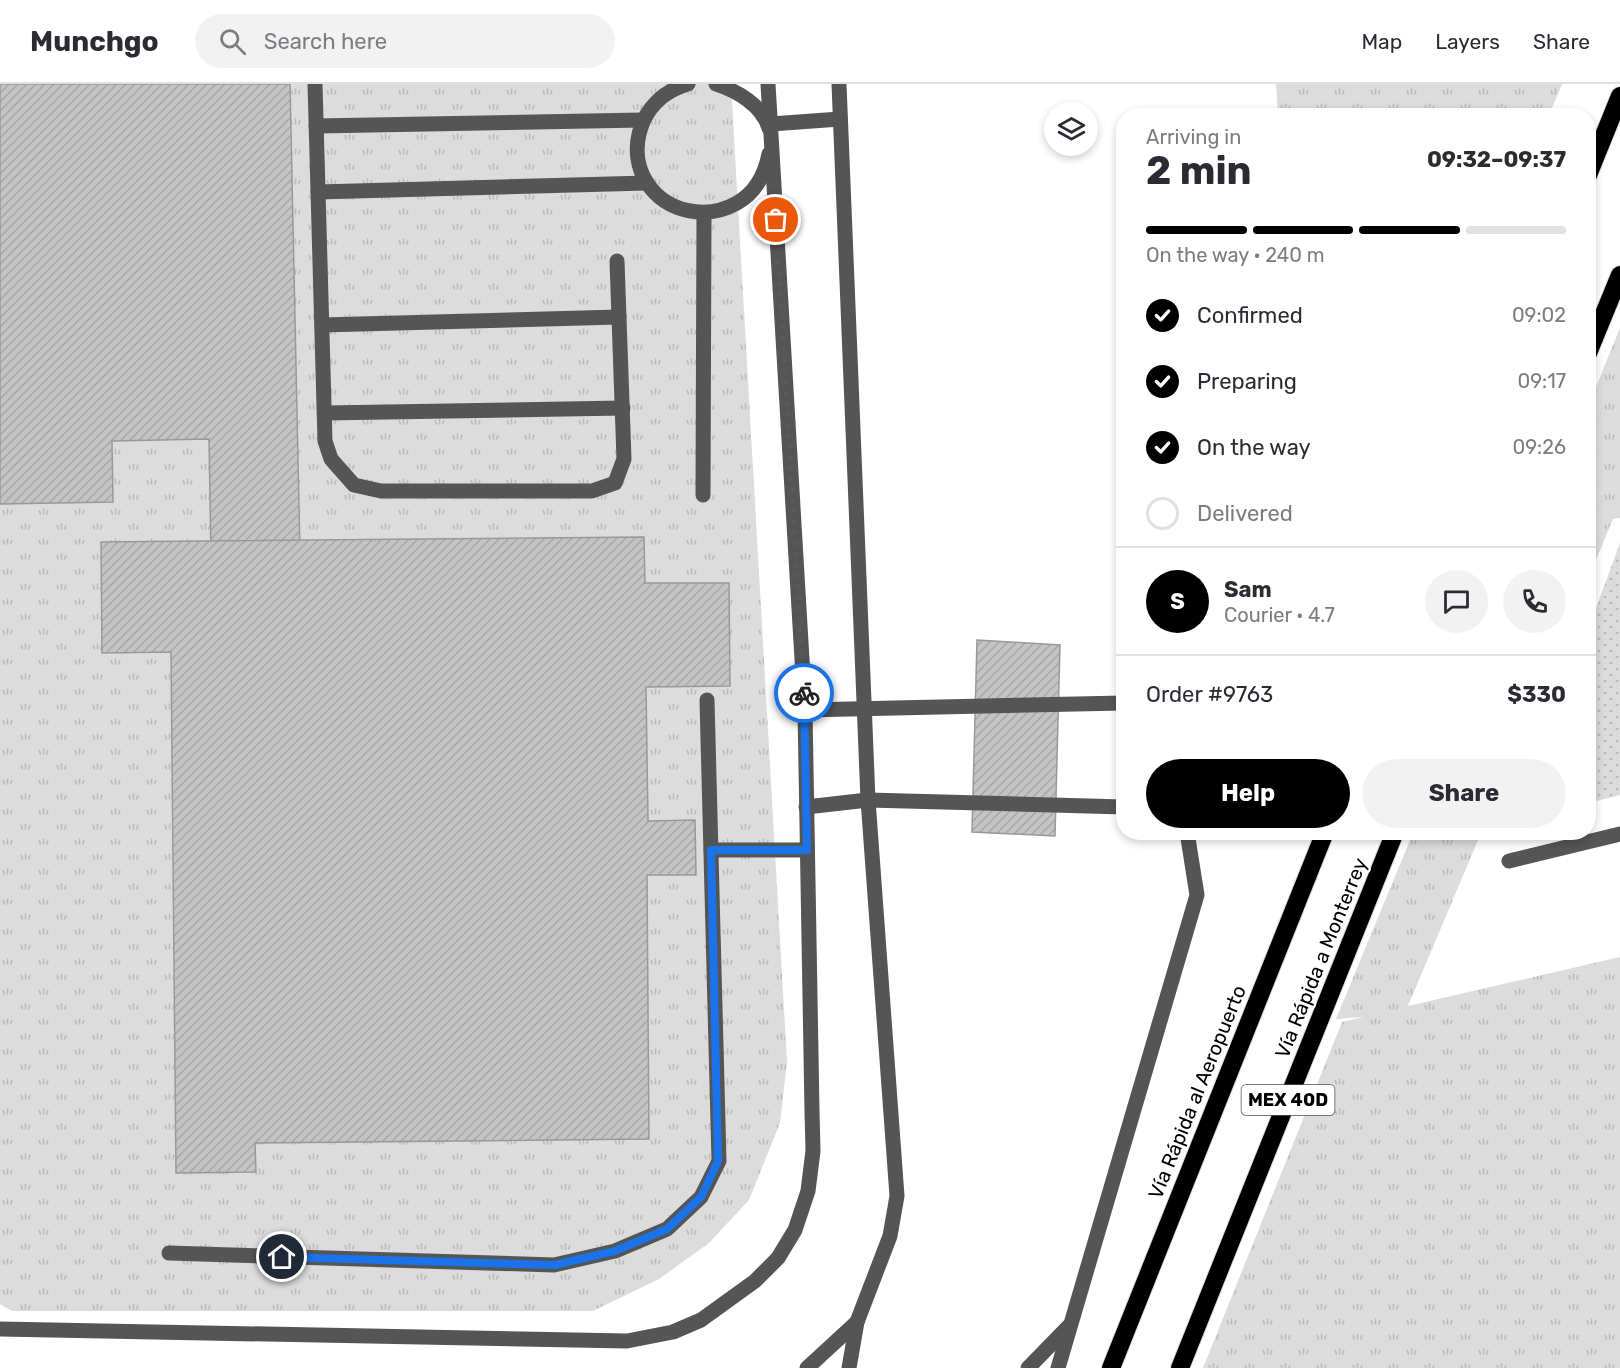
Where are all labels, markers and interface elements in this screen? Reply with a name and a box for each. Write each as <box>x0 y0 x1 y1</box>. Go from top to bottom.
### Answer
search box <box>195 14 615 68</box>
text: Munchgo <box>30 25 159 58</box>
icon: search <box>216 25 249 58</box>
text: Search here <box>264 28 387 55</box>
text: Map <box>1361 29 1402 54</box>
text: Layers <box>1435 29 1500 54</box>
text: Share <box>1533 29 1590 54</box>
map controls <box>1044 102 1098 156</box>
button: layers <box>1044 102 1098 156</box>
text: Arriving in <box>1146 125 1241 149</box>
text: 09:32–09:37 <box>1427 146 1566 173</box>
text: 2 min <box>1146 148 1252 194</box>
pin <box>750 194 801 245</box>
icon: bag <box>759 203 792 236</box>
text: On the way · 240 m <box>1146 243 1325 267</box>
icon: check <box>1146 299 1179 332</box>
text: Confirmed <box>1197 302 1303 329</box>
text: 09:02 <box>1512 303 1566 327</box>
icon: check <box>1146 365 1179 398</box>
text: Preparing <box>1197 368 1297 395</box>
text: 09:17 <box>1518 369 1566 393</box>
icon: check <box>1146 431 1179 464</box>
text: On the way <box>1197 434 1311 461</box>
text: 09:26 <box>1513 435 1566 459</box>
text: Delivered <box>1197 500 1293 527</box>
button: chat <box>1425 570 1488 633</box>
button: phone <box>1503 570 1566 633</box>
text: Sam <box>1224 576 1272 603</box>
text: S <box>1170 588 1185 615</box>
text: Courier · 4.7 <box>1224 603 1335 627</box>
courier <box>774 663 834 723</box>
icon: bike <box>788 677 821 710</box>
text: Order #9763 <box>1146 681 1273 708</box>
text: $330 <box>1507 681 1566 708</box>
button: Help <box>1146 759 1350 828</box>
button: Share <box>1362 759 1566 828</box>
street label: Vía Rápida a Monterrey <box>1270 854 1372 1062</box>
street label: Vía Rápida al Aeropuerto <box>1143 982 1251 1202</box>
road number: MEX 40D <box>1242 1085 1334 1115</box>
pin <box>256 1231 307 1282</box>
icon: home <box>265 1240 298 1273</box>

